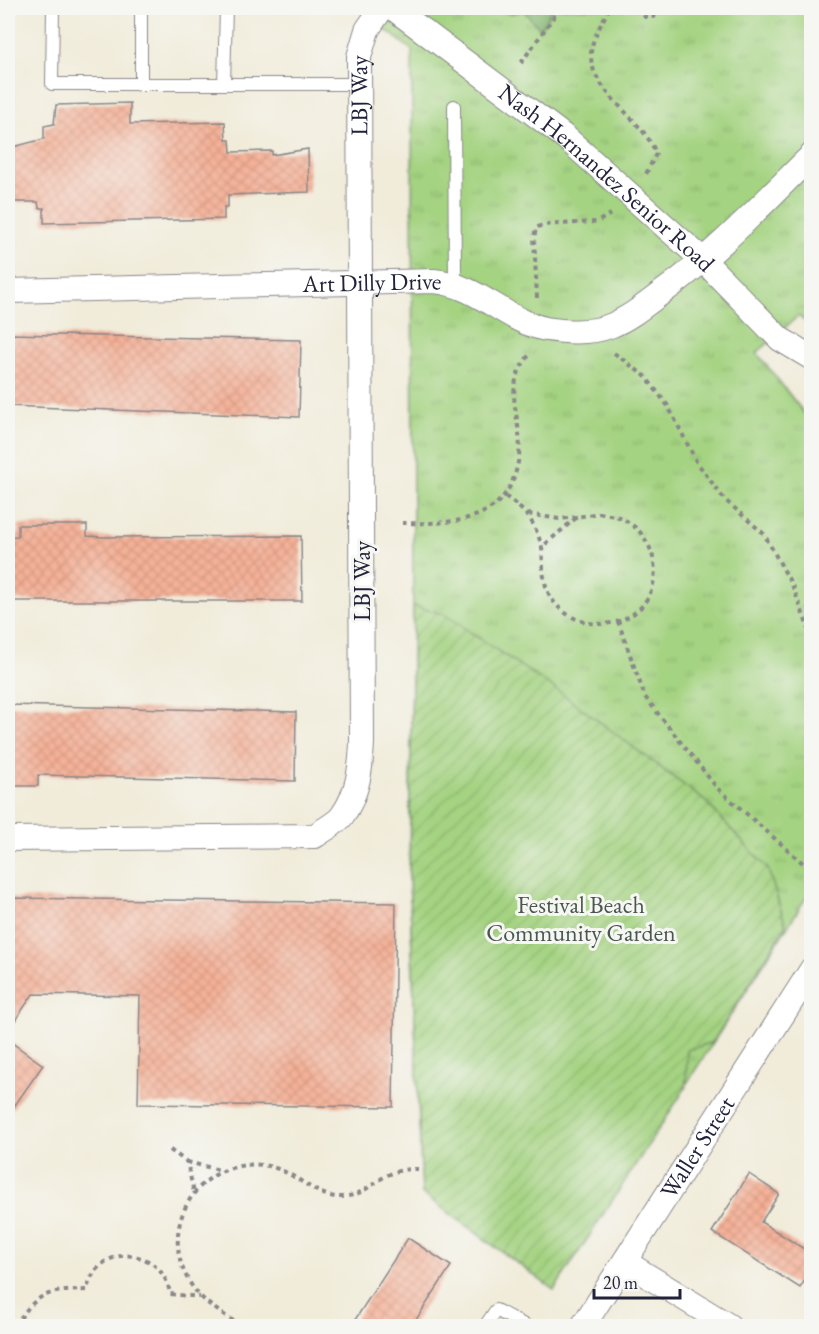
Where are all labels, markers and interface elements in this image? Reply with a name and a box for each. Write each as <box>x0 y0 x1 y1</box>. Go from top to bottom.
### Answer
street label: LBJ Way <box>343 55 374 136</box>
street label: Nash Hernandez Senior Road <box>492 77 722 279</box>
street label: Art Dilly Drive <box>301 265 443 299</box>
street label: LBJ Way <box>346 540 377 621</box>
park label: Festival Beach Community Garden <box>486 889 676 948</box>
street label: Waller Street <box>653 1090 742 1204</box>
scale bar <box>594 1262 680 1300</box>
text: 20 m <box>603 1271 638 1294</box>

